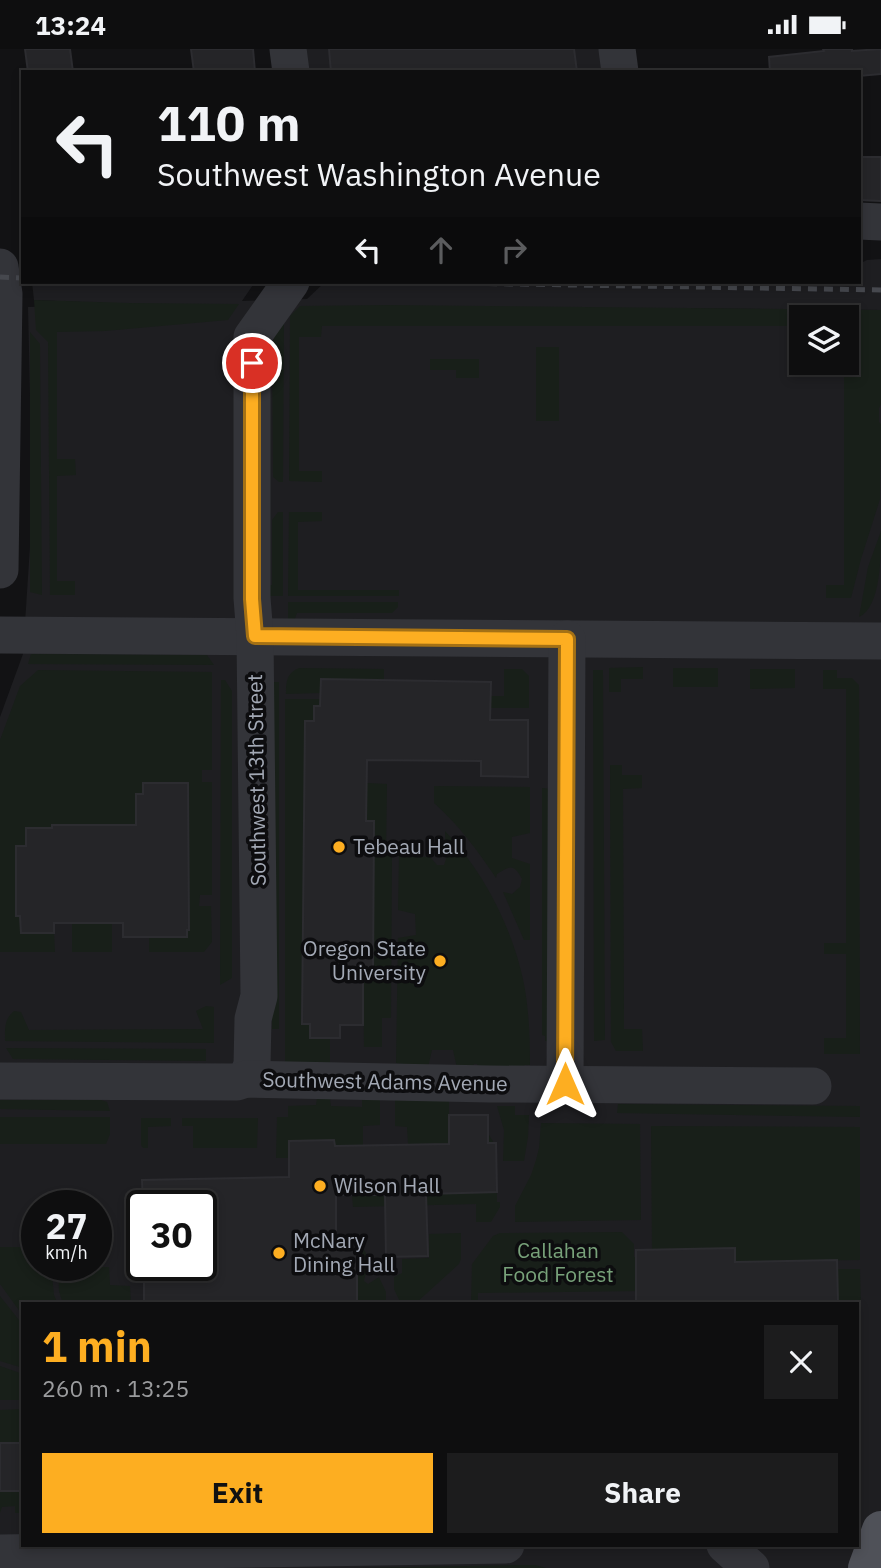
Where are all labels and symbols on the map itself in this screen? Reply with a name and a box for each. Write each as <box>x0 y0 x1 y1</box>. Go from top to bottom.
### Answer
pin <box>222 333 282 393</box>
street label: Southwest 13th Street <box>240 674 272 886</box>
place label: Tebeau Hall <box>353 832 465 860</box>
marker: Tebeau Hall <box>331 839 347 855</box>
place label: Oregon State University <box>303 934 427 986</box>
marker: Oregon State University <box>432 953 448 969</box>
position arrow <box>528 1047 602 1121</box>
street label: Southwest Adams Avenue <box>262 1065 508 1097</box>
place label: Wilson Hall <box>334 1171 440 1199</box>
marker: Wilson Hall <box>312 1178 328 1194</box>
speed limit sign: 30 <box>126 1190 217 1281</box>
place label: McNary Dining Hall <box>293 1226 395 1278</box>
park label: Callahan Food Forest <box>502 1236 614 1288</box>
marker: McNary Dining Hall <box>271 1245 287 1261</box>

